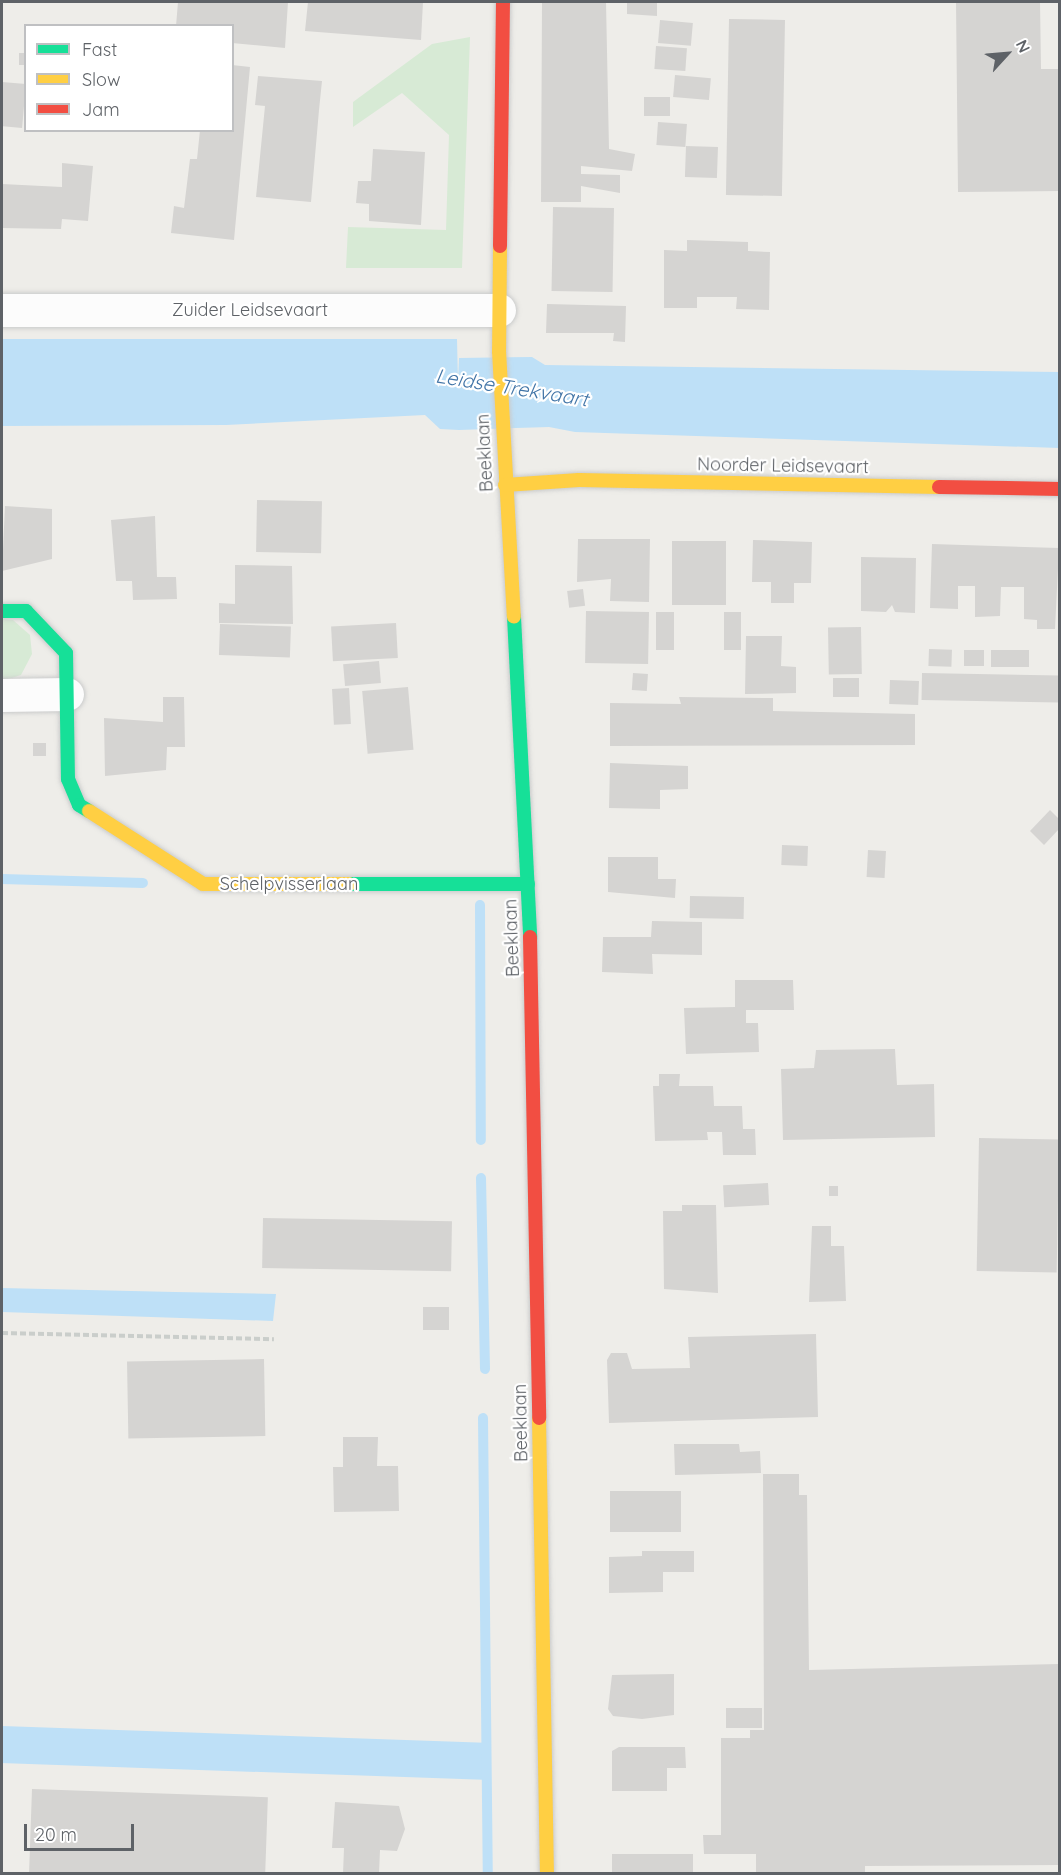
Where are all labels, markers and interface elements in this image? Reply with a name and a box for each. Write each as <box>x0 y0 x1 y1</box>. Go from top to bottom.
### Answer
legend <box>24 24 234 132</box>
north arrow <box>977 24 1037 84</box>
text: N <box>1012 36 1035 56</box>
text: Fast <box>82 38 117 61</box>
text: Slow <box>82 68 120 91</box>
text: Jam <box>82 98 120 121</box>
street label: Zuider Leidsevaart <box>172 299 328 321</box>
water label: Leidse Trekvaart <box>434 363 590 411</box>
street label: Beeklaan <box>472 413 498 493</box>
street label: Noorder Leidsevaart <box>697 454 869 478</box>
street label: Schelpvisserlaan <box>220 873 358 895</box>
street label: Beeklaan <box>500 899 524 977</box>
street label: Beeklaan <box>510 1384 532 1462</box>
scale bar <box>27 1812 136 1850</box>
text: 20 m <box>35 1823 77 1846</box>

